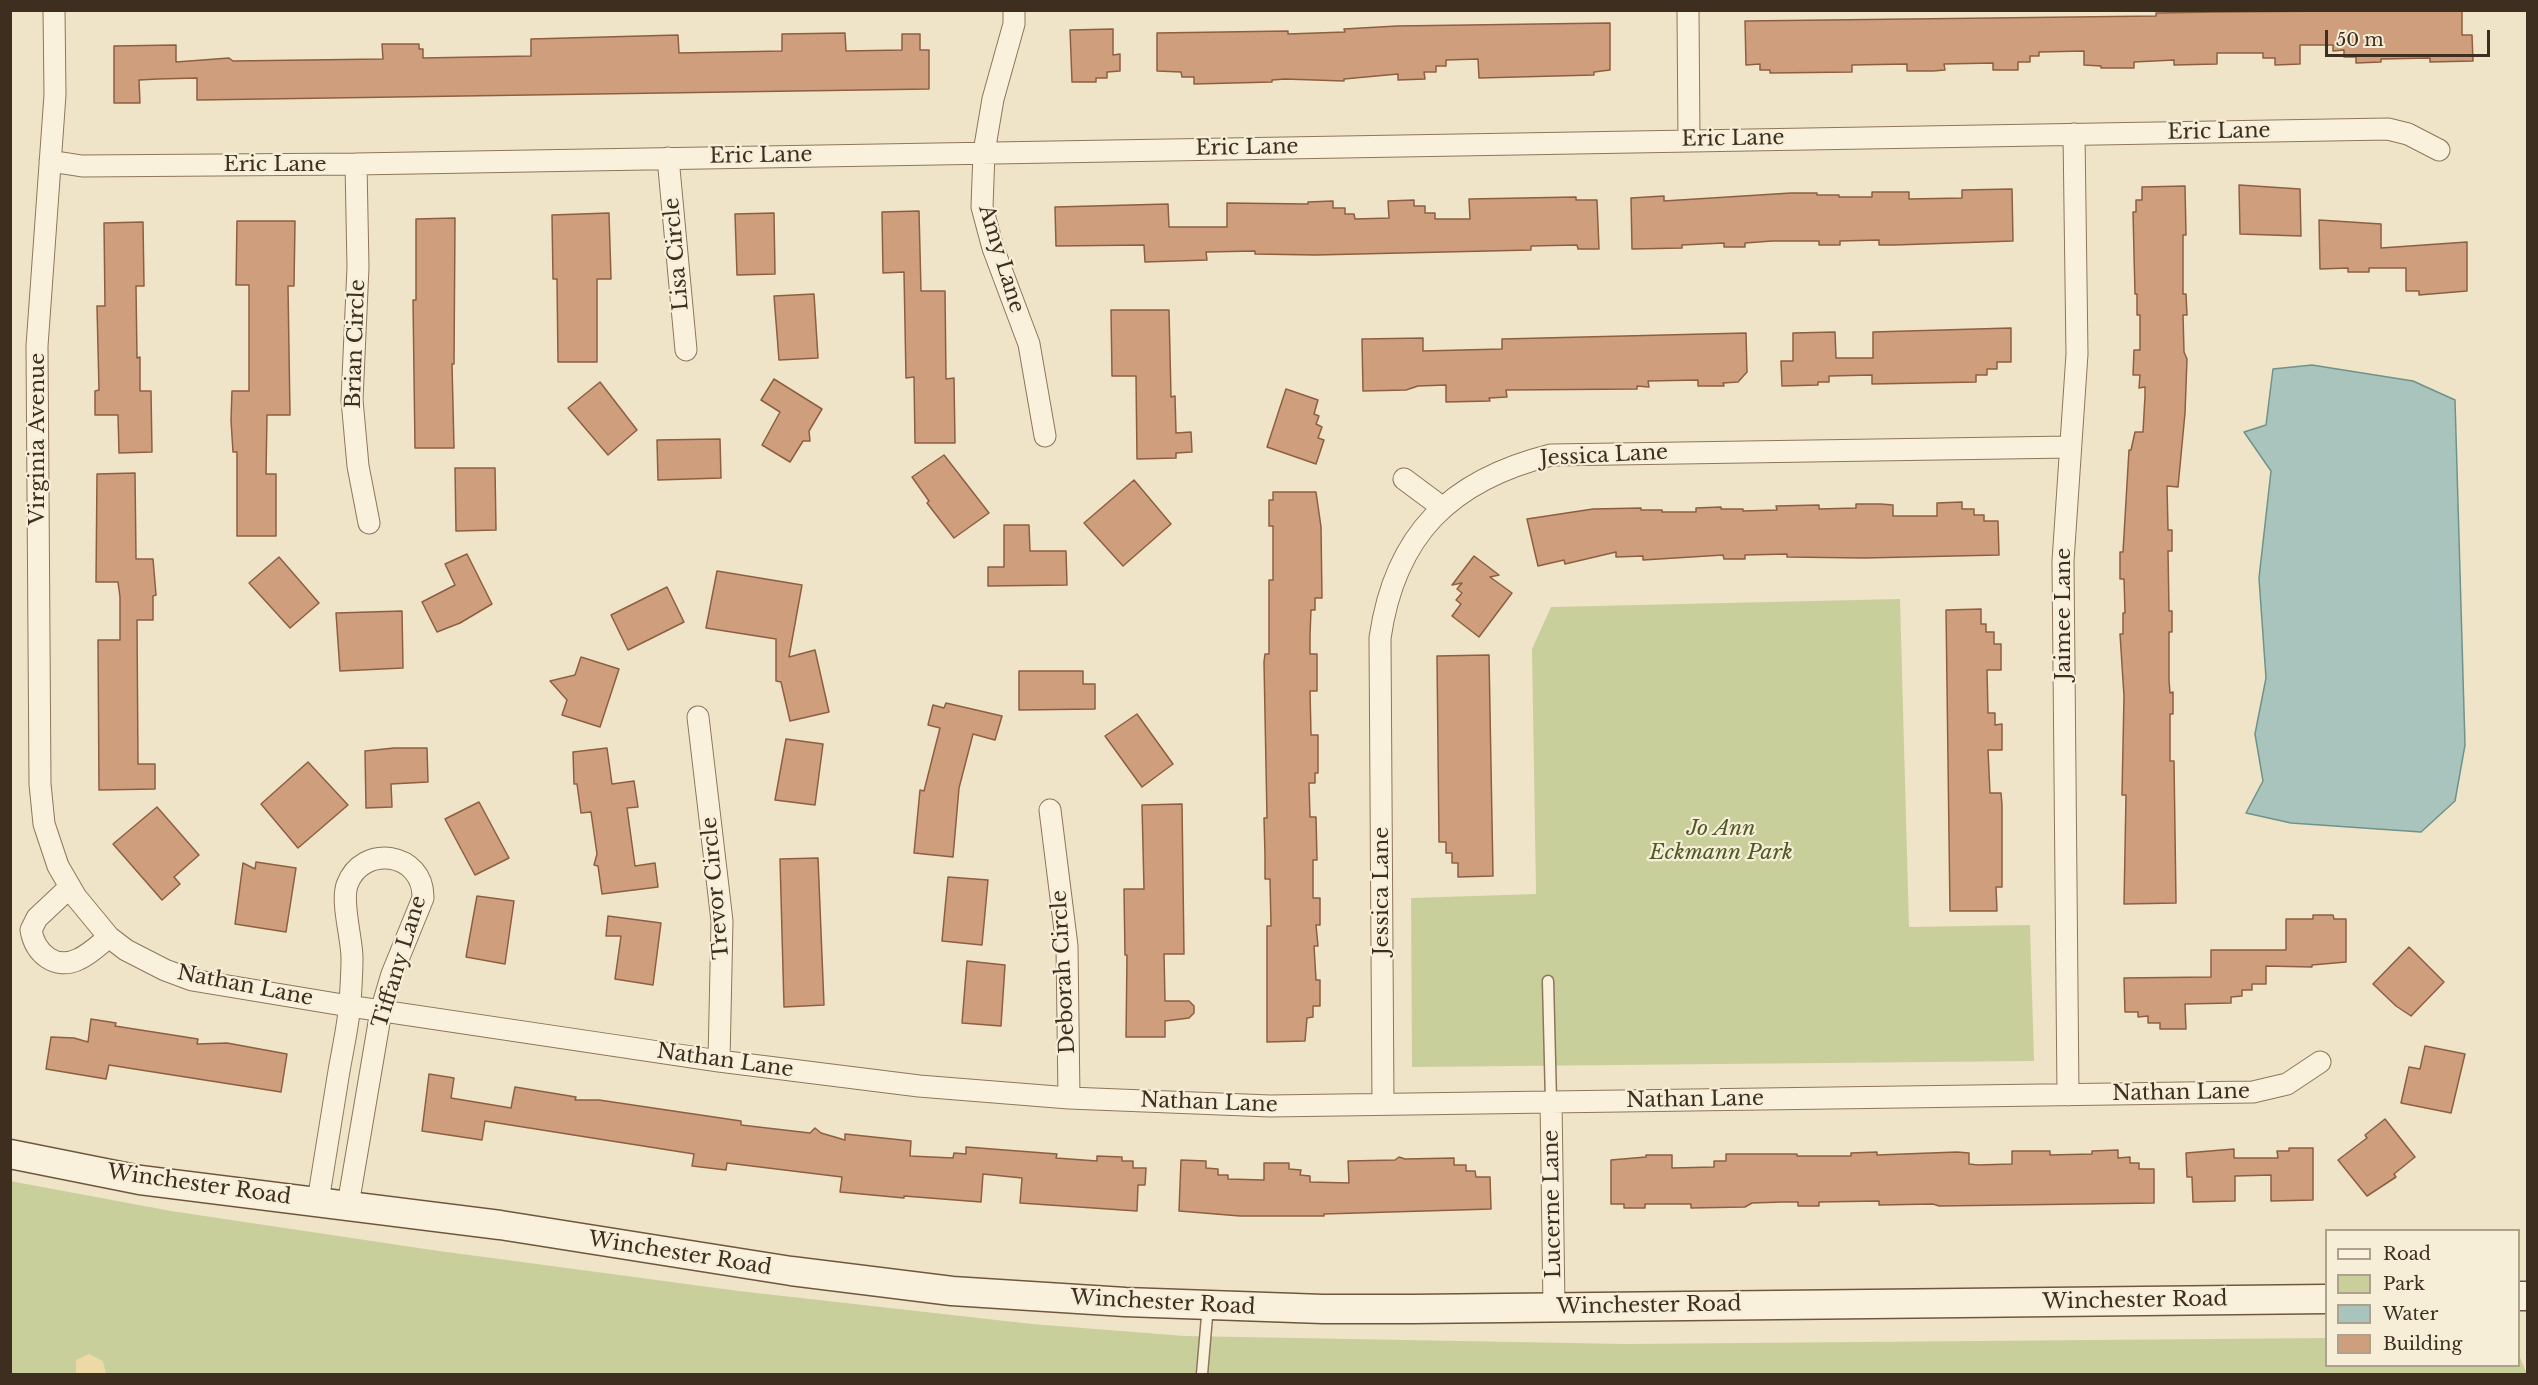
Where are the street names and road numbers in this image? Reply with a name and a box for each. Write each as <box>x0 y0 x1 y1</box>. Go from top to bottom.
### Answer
street label: Eric Lane <box>2167 119 2271 145</box>
street label: Eric Lane <box>1681 126 1785 152</box>
street label: Eric Lane <box>1195 135 1299 161</box>
street label: Eric Lane <box>709 143 813 169</box>
street label: Eric Lane <box>223 152 327 178</box>
street label: Lisa Circle <box>660 196 694 312</box>
street label: Amy Lane <box>973 202 1029 316</box>
street label: Brian Circle <box>341 279 371 409</box>
street label: Virginia Avenue <box>25 353 51 525</box>
street label: Jessica Lane <box>1539 440 1669 472</box>
street label: Jaimee Lane <box>2051 548 2077 680</box>
street label: Trevor Circle <box>697 816 735 960</box>
street label: Jessica Lane <box>1369 827 1395 955</box>
street label: Deborah Circle <box>1047 889 1081 1055</box>
street label: Tiffany Lane <box>368 893 432 1031</box>
street label: Nathan Lane <box>175 960 315 1012</box>
street label: Nathan Lane <box>655 1039 795 1083</box>
street label: Nathan Lane <box>2112 1079 2250 1107</box>
street label: Nathan Lane <box>1626 1086 1764 1114</box>
street label: Nathan Lane <box>1140 1088 1278 1118</box>
street label: Lucerne Lane <box>1539 1130 1567 1278</box>
street label: Winchester Road <box>105 1160 293 1210</box>
street label: Winchester Road <box>587 1227 773 1281</box>
street label: Winchester Road <box>1070 1286 1256 1320</box>
street label: Winchester Road <box>2042 1287 2228 1315</box>
street label: Winchester Road <box>1556 1292 1742 1320</box>

